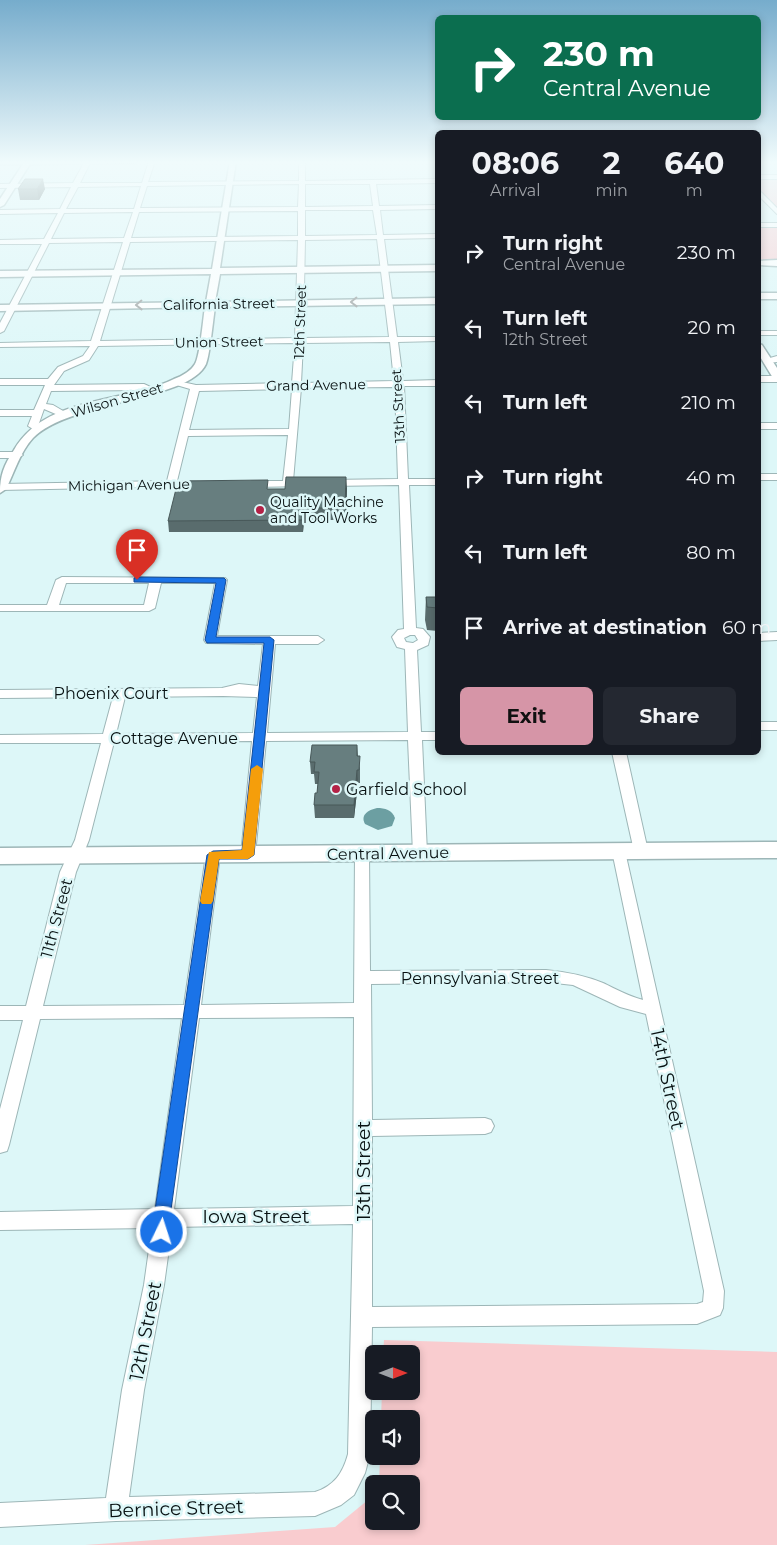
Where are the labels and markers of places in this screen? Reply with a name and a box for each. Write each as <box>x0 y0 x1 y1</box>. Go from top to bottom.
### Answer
place label: Quality Machine and Tool Works <box>270 493 384 527</box>
marker: Quality Machine and Tool Works <box>254 504 266 516</box>
pin <box>116 529 158 580</box>
place label: Garfield School <box>346 780 467 799</box>
marker: Garfield School <box>330 783 342 795</box>

